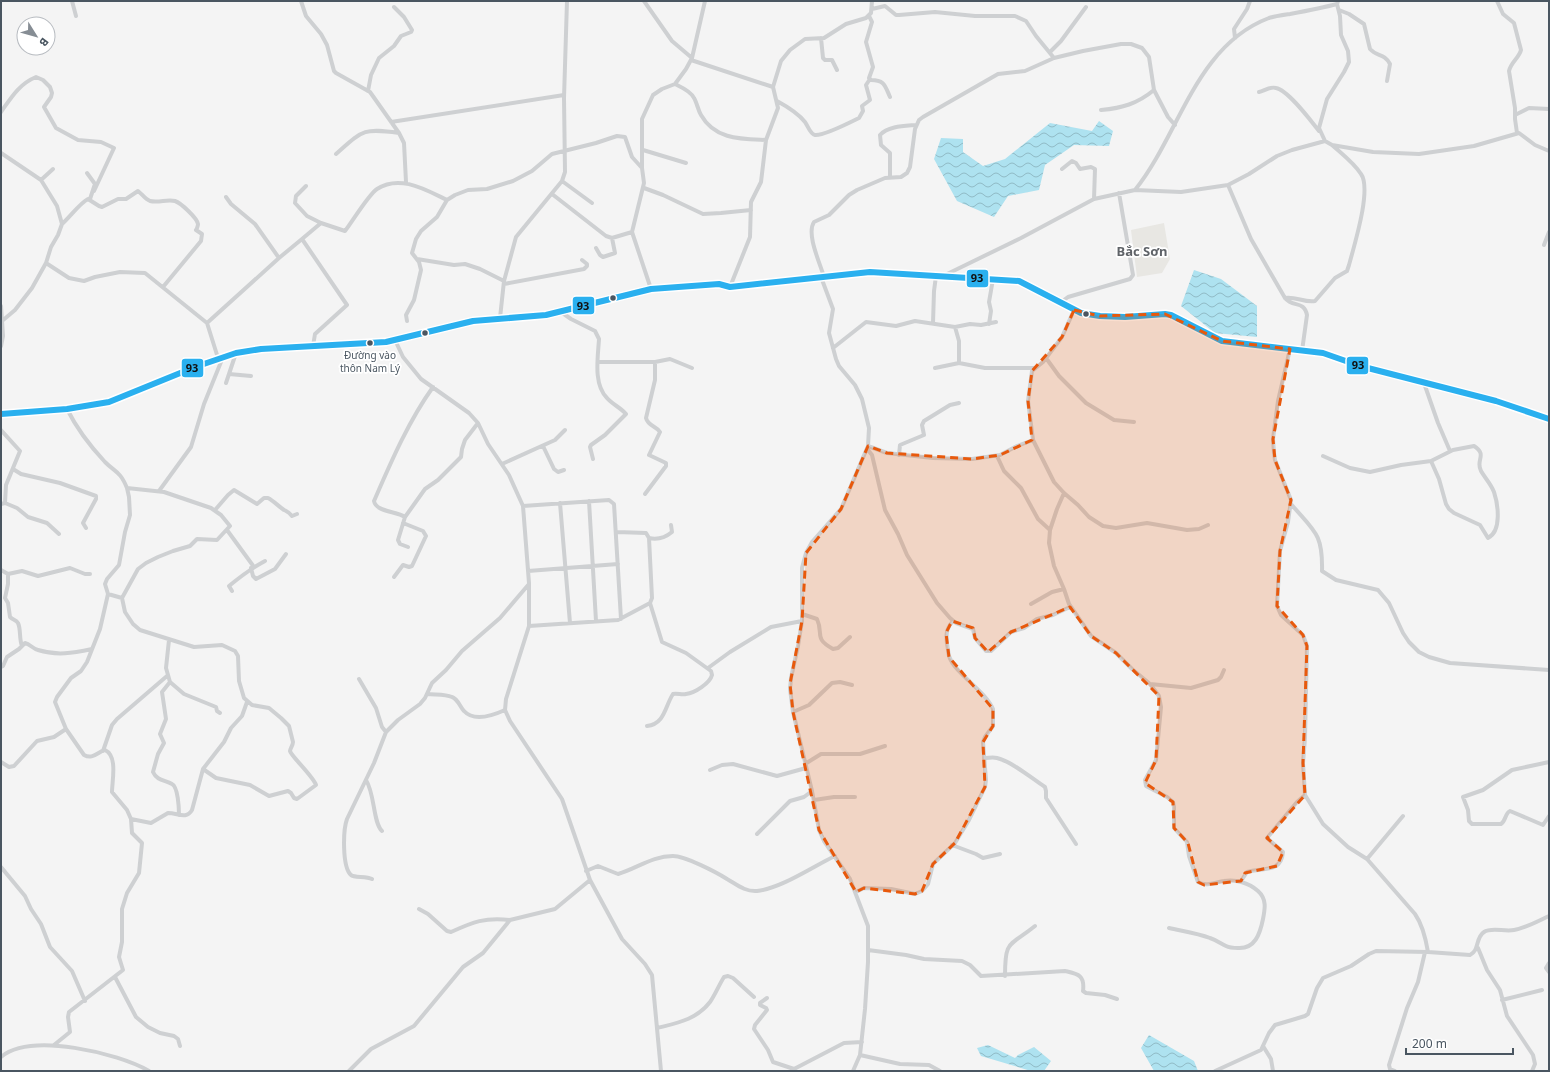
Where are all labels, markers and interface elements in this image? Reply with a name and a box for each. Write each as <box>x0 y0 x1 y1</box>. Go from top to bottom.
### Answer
north arrow <box>16 16 56 56</box>
text: B <box>36 35 53 50</box>
district label: Bắc Sơn <box>1117 242 1168 260</box>
line badge: 93 <box>966 269 989 288</box>
text: 93 <box>971 270 983 285</box>
unlabelled marker <box>608 293 618 303</box>
line badge: 93 <box>572 296 595 315</box>
text: 93 <box>577 298 589 313</box>
unlabelled marker <box>1081 309 1091 319</box>
unlabelled marker <box>420 328 430 338</box>
marker: Đường vào thôn Nam Lý <box>365 338 375 348</box>
place label: Đường vào thôn Nam Lý <box>340 348 401 375</box>
line badge: 93 <box>1346 356 1369 375</box>
text: 93 <box>1352 357 1364 372</box>
line badge: 93 <box>181 358 204 378</box>
text: 93 <box>186 360 198 375</box>
scale bar <box>1406 1030 1513 1056</box>
text: 200 m <box>1412 1035 1447 1052</box>

